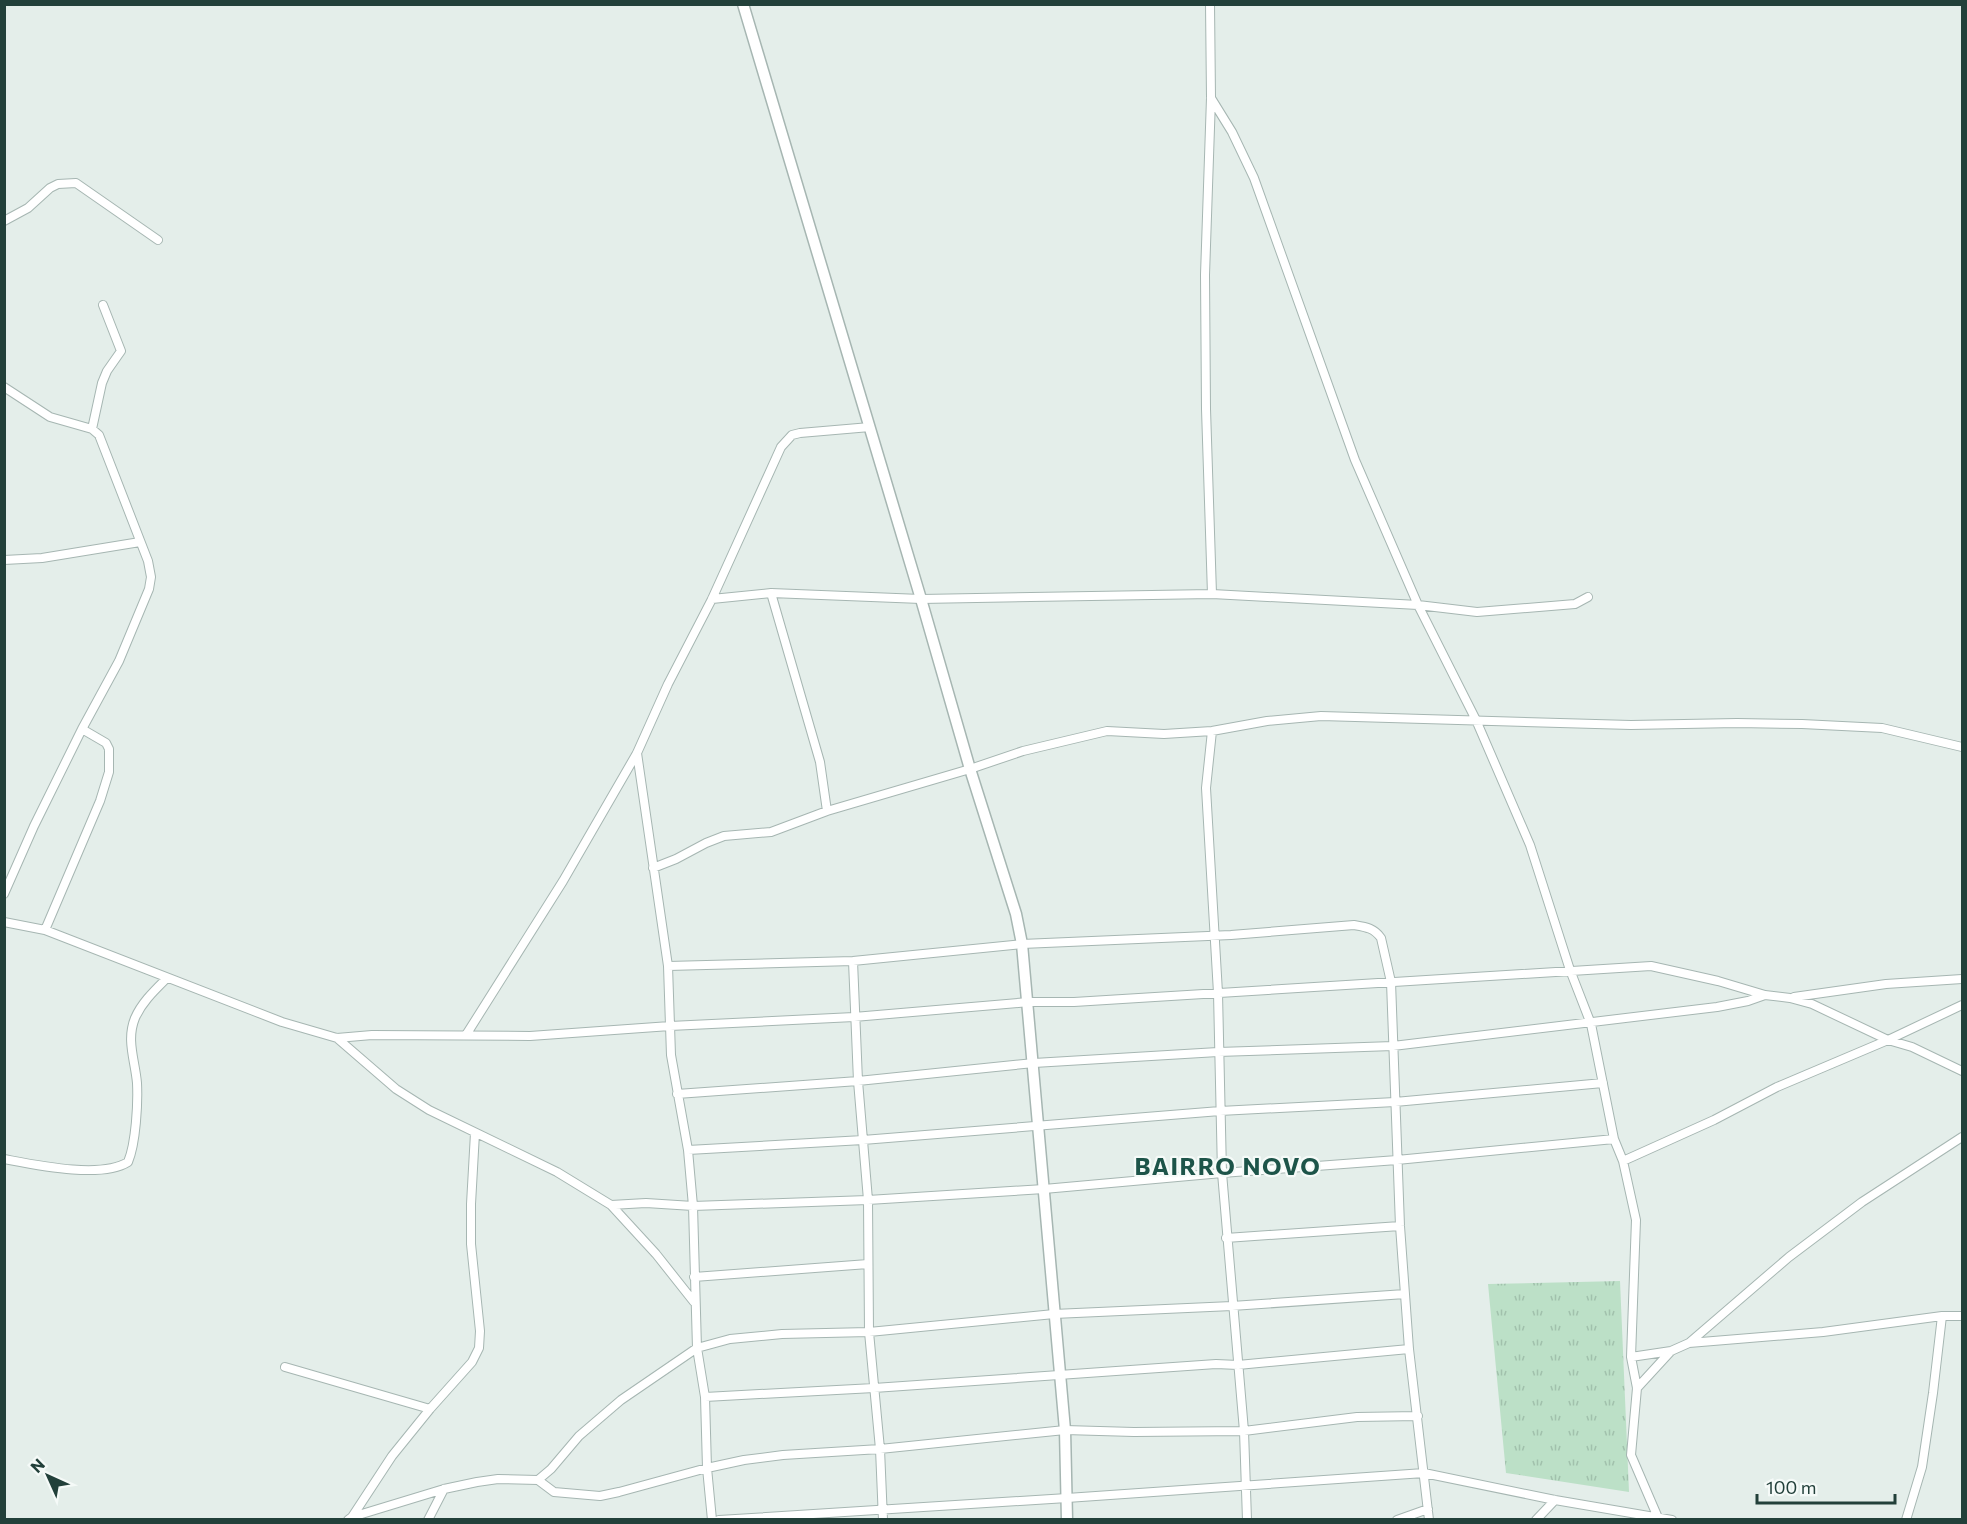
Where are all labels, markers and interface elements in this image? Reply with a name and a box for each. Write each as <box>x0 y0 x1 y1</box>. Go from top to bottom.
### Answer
district label: BAIRRO NOVO <box>1135 1151 1321 1180</box>
north arrow <box>18 1446 78 1506</box>
text: N <box>26 1454 48 1476</box>
scale bar <box>1757 1467 1895 1505</box>
text: 100 m <box>1766 1476 1816 1498</box>

